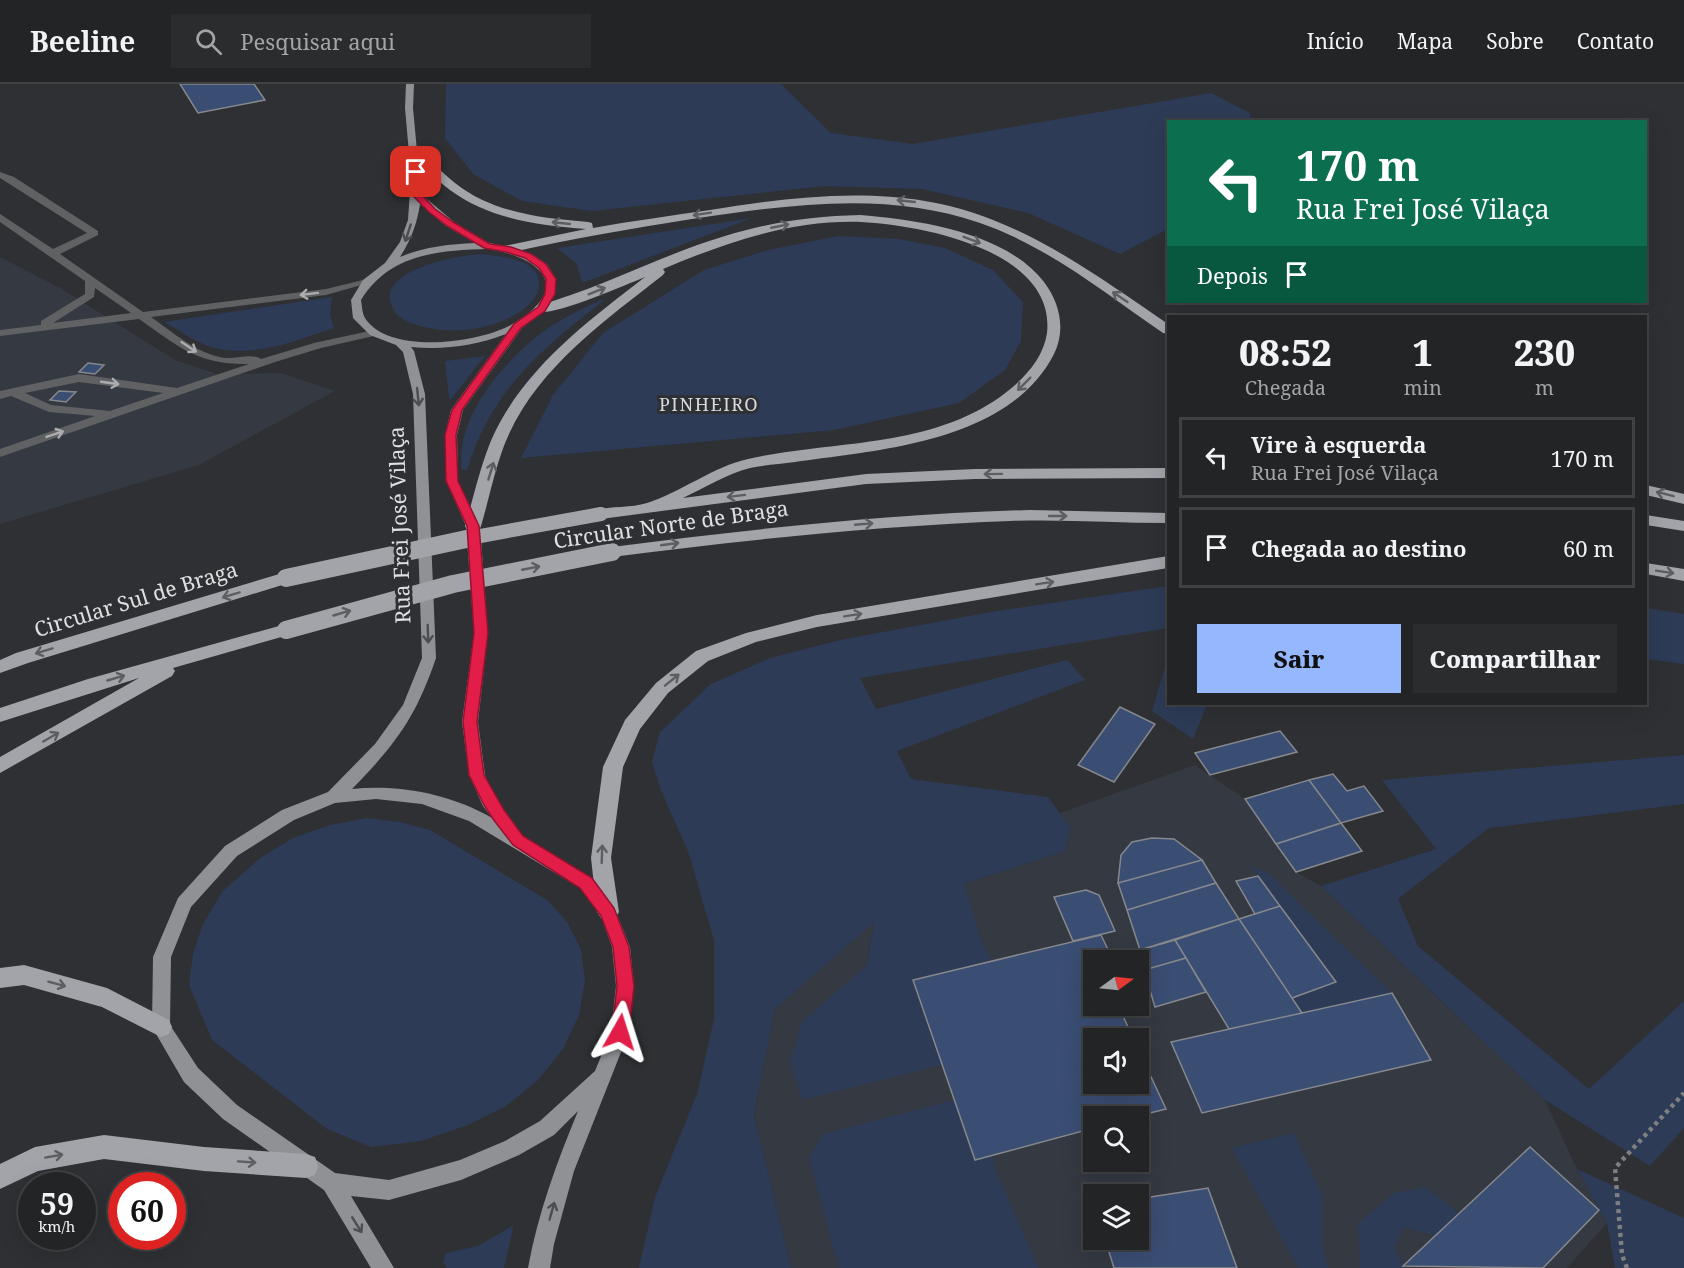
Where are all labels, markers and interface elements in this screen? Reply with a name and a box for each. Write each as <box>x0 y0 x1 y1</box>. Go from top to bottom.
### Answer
search box <box>171 14 591 68</box>
text: Beeline <box>30 22 135 60</box>
icon: search <box>192 25 225 58</box>
text: Pesquisar aqui <box>240 26 395 56</box>
text: Início <box>1307 27 1364 55</box>
text: Mapa <box>1397 27 1453 55</box>
text: Sobre <box>1486 27 1544 55</box>
text: Contato <box>1577 27 1654 55</box>
text: 170 m <box>1296 136 1420 193</box>
icon: left <box>1197 144 1275 222</box>
pin <box>390 146 441 197</box>
icon: arrive <box>399 155 432 188</box>
text: Rua Frei José Vilaça <box>1296 190 1550 227</box>
one-way arrow <box>897 195 916 206</box>
one-way arrow <box>693 209 713 220</box>
one-way arrow <box>552 217 571 228</box>
one-way arrow <box>770 220 790 231</box>
one-way arrow <box>402 223 413 242</box>
one-way arrow <box>962 236 981 247</box>
icon: arrive <box>1280 258 1313 291</box>
text: Depois <box>1197 260 1268 290</box>
one-way arrow <box>587 285 606 296</box>
one-way arrow <box>300 289 320 300</box>
one-way arrow <box>1112 291 1129 303</box>
text: 08:52 <box>1239 328 1332 377</box>
text: 1 <box>1413 328 1433 377</box>
text: 230 <box>1514 328 1575 377</box>
one-way arrow <box>180 341 197 353</box>
text: Chegada <box>1245 374 1326 401</box>
text: min <box>1404 374 1442 401</box>
text: m <box>1535 374 1554 401</box>
one-way arrow <box>100 377 120 388</box>
one-way arrow <box>1016 377 1031 392</box>
one-way arrow <box>413 387 424 406</box>
district label: PINHEIRO <box>659 392 759 416</box>
street label: Rua Frei José Vilaça <box>382 426 416 624</box>
one-way arrow <box>45 428 64 439</box>
text: Vire à esquerda <box>1251 429 1427 459</box>
icon: left <box>1200 441 1233 474</box>
text: 170 m <box>1551 443 1614 473</box>
text: Rua Frei José Vilaça <box>1251 459 1439 486</box>
one-way arrow <box>486 461 497 480</box>
one-way arrow <box>983 468 1003 479</box>
one-way arrow <box>1656 488 1675 500</box>
one-way arrow <box>727 490 746 501</box>
street label: Circular Norte de Braga <box>552 494 790 554</box>
one-way arrow <box>1048 510 1068 522</box>
one-way arrow <box>853 518 873 529</box>
icon: arrive <box>1200 531 1233 564</box>
text: Chegada ao destino <box>1251 533 1466 563</box>
text: 60 m <box>1563 533 1614 563</box>
one-way arrow <box>659 539 679 550</box>
street label: Circular Sul de Braga <box>31 555 241 643</box>
one-way arrow <box>521 562 541 573</box>
one-way arrow <box>1654 567 1674 578</box>
one-way arrow <box>1035 577 1054 588</box>
one-way arrow <box>221 590 240 601</box>
one-way arrow <box>332 607 351 619</box>
one-way arrow <box>842 609 862 620</box>
one-way arrow <box>423 623 434 643</box>
button: Sair <box>1197 624 1401 693</box>
button: Compartilhar <box>1413 624 1617 693</box>
one-way arrow <box>35 646 54 657</box>
one-way arrow <box>106 672 125 683</box>
one-way arrow <box>664 673 679 687</box>
one-way arrow <box>42 730 59 742</box>
one-way arrow <box>597 845 608 865</box>
north arrow <box>1083 950 1149 1016</box>
map controls <box>1083 950 1149 1250</box>
one-way arrow <box>47 979 66 990</box>
position arrow <box>588 1000 652 1064</box>
button: sound <box>1083 1028 1149 1094</box>
button: search <box>1083 1106 1149 1172</box>
one-way arrow <box>43 1150 63 1161</box>
one-way arrow <box>237 1157 257 1168</box>
speed limit sign: 60 <box>108 1172 186 1250</box>
text: 59 <box>40 1183 74 1224</box>
button: layers <box>1083 1184 1149 1250</box>
one-way arrow <box>547 1202 558 1221</box>
text: km/h <box>39 1216 75 1236</box>
one-way arrow <box>352 1216 364 1233</box>

